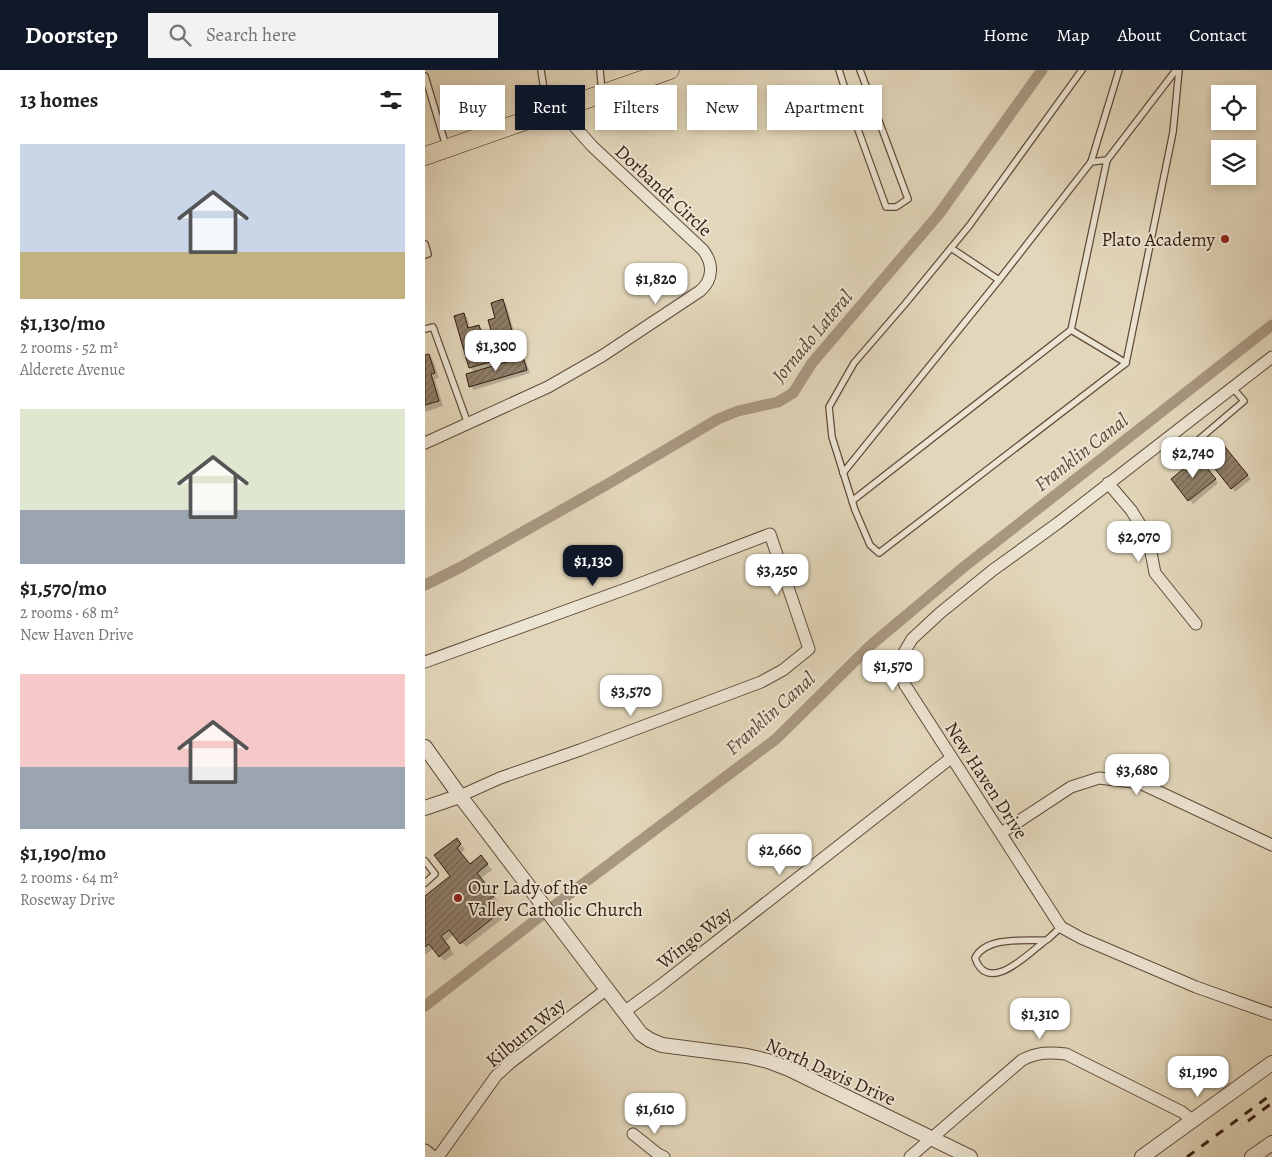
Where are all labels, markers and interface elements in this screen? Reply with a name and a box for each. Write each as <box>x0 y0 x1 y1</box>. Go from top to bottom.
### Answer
search box <box>148 13 498 58</box>
text: Doorstep <box>25 19 118 51</box>
icon: search <box>166 21 194 49</box>
text: Search here <box>206 22 296 48</box>
text: Home <box>983 23 1028 47</box>
text: Map <box>1056 23 1089 47</box>
text: About <box>1117 23 1161 47</box>
text: Contact <box>1189 23 1247 47</box>
chip: Buy <box>440 85 505 130</box>
chip: Rent <box>515 85 585 130</box>
chip: Filters <box>595 85 677 130</box>
chip: New <box>687 85 757 130</box>
chip: Apartment <box>767 85 882 130</box>
map controls <box>1211 85 1256 185</box>
button: locate <box>1211 85 1256 130</box>
text: 13 homes <box>20 86 98 114</box>
icon: filters <box>377 86 405 114</box>
street label: Dorbandt Circle <box>609 139 718 243</box>
button: layers <box>1211 140 1256 185</box>
icon: home <box>168 177 258 267</box>
place label: Plato Academy <box>1101 227 1216 253</box>
marker: Plato Academy <box>1219 233 1231 245</box>
pin: $1,820 <box>615 262 697 305</box>
text: $1,820 <box>636 268 676 290</box>
water label: Jornado Lateral <box>765 284 859 389</box>
text: $1,130/mo <box>20 309 105 337</box>
pin: $1,300 <box>455 330 537 372</box>
text: $1,300 <box>476 335 516 357</box>
text: 2 rooms · 52 m² <box>20 337 118 359</box>
text: Alderete Avenue <box>20 359 125 381</box>
water label: Franklin Canal <box>1029 407 1134 498</box>
pin: $2,740 <box>1152 436 1234 479</box>
icon: home <box>168 442 258 532</box>
text: $2,740 <box>1172 442 1214 464</box>
pin: $2,070 <box>1098 520 1180 563</box>
text: $2,070 <box>1118 526 1160 548</box>
pin: $1,130 <box>552 544 634 587</box>
text: $1,130 <box>574 550 612 572</box>
pin: $3,250 <box>736 554 818 596</box>
text: $3,250 <box>756 559 798 581</box>
text: $1,570/mo <box>20 574 107 602</box>
text: 2 rooms · 68 m² <box>20 602 119 624</box>
text: New Haven Drive <box>20 624 134 646</box>
pin: $1,570 <box>852 650 934 692</box>
text: $1,570 <box>873 655 913 677</box>
water label: Franklin Canal <box>719 666 821 761</box>
pin: $3,570 <box>590 674 672 717</box>
text: $3,570 <box>611 680 651 702</box>
icon: home <box>168 707 258 797</box>
street label: New Haven Drive <box>939 717 1034 844</box>
pin: $3,680 <box>1096 754 1178 796</box>
text: $3,680 <box>1116 759 1158 781</box>
pin: $2,660 <box>739 834 821 876</box>
text: $1,190/mo <box>20 839 106 867</box>
text: $2,660 <box>759 839 801 861</box>
text: 2 rooms · 64 m² <box>20 867 118 889</box>
place label: Our Lady of the Valley Catholic Church <box>467 875 643 923</box>
text: Roseway Drive <box>20 889 115 911</box>
marker: Our Lady of the Valley Catholic Church <box>452 892 464 904</box>
street label: Wingo Way <box>651 900 738 976</box>
street label: Kilburn Way <box>480 991 571 1074</box>
pin: $1,310 <box>999 998 1081 1040</box>
text: $1,310 <box>1021 1003 1059 1025</box>
street label: North Davis Drive <box>761 1032 900 1112</box>
pin: $1,190 <box>1157 1056 1239 1098</box>
text: $1,190 <box>1179 1061 1217 1083</box>
pin: $1,610 <box>614 1092 696 1135</box>
text: $1,610 <box>636 1098 674 1120</box>

